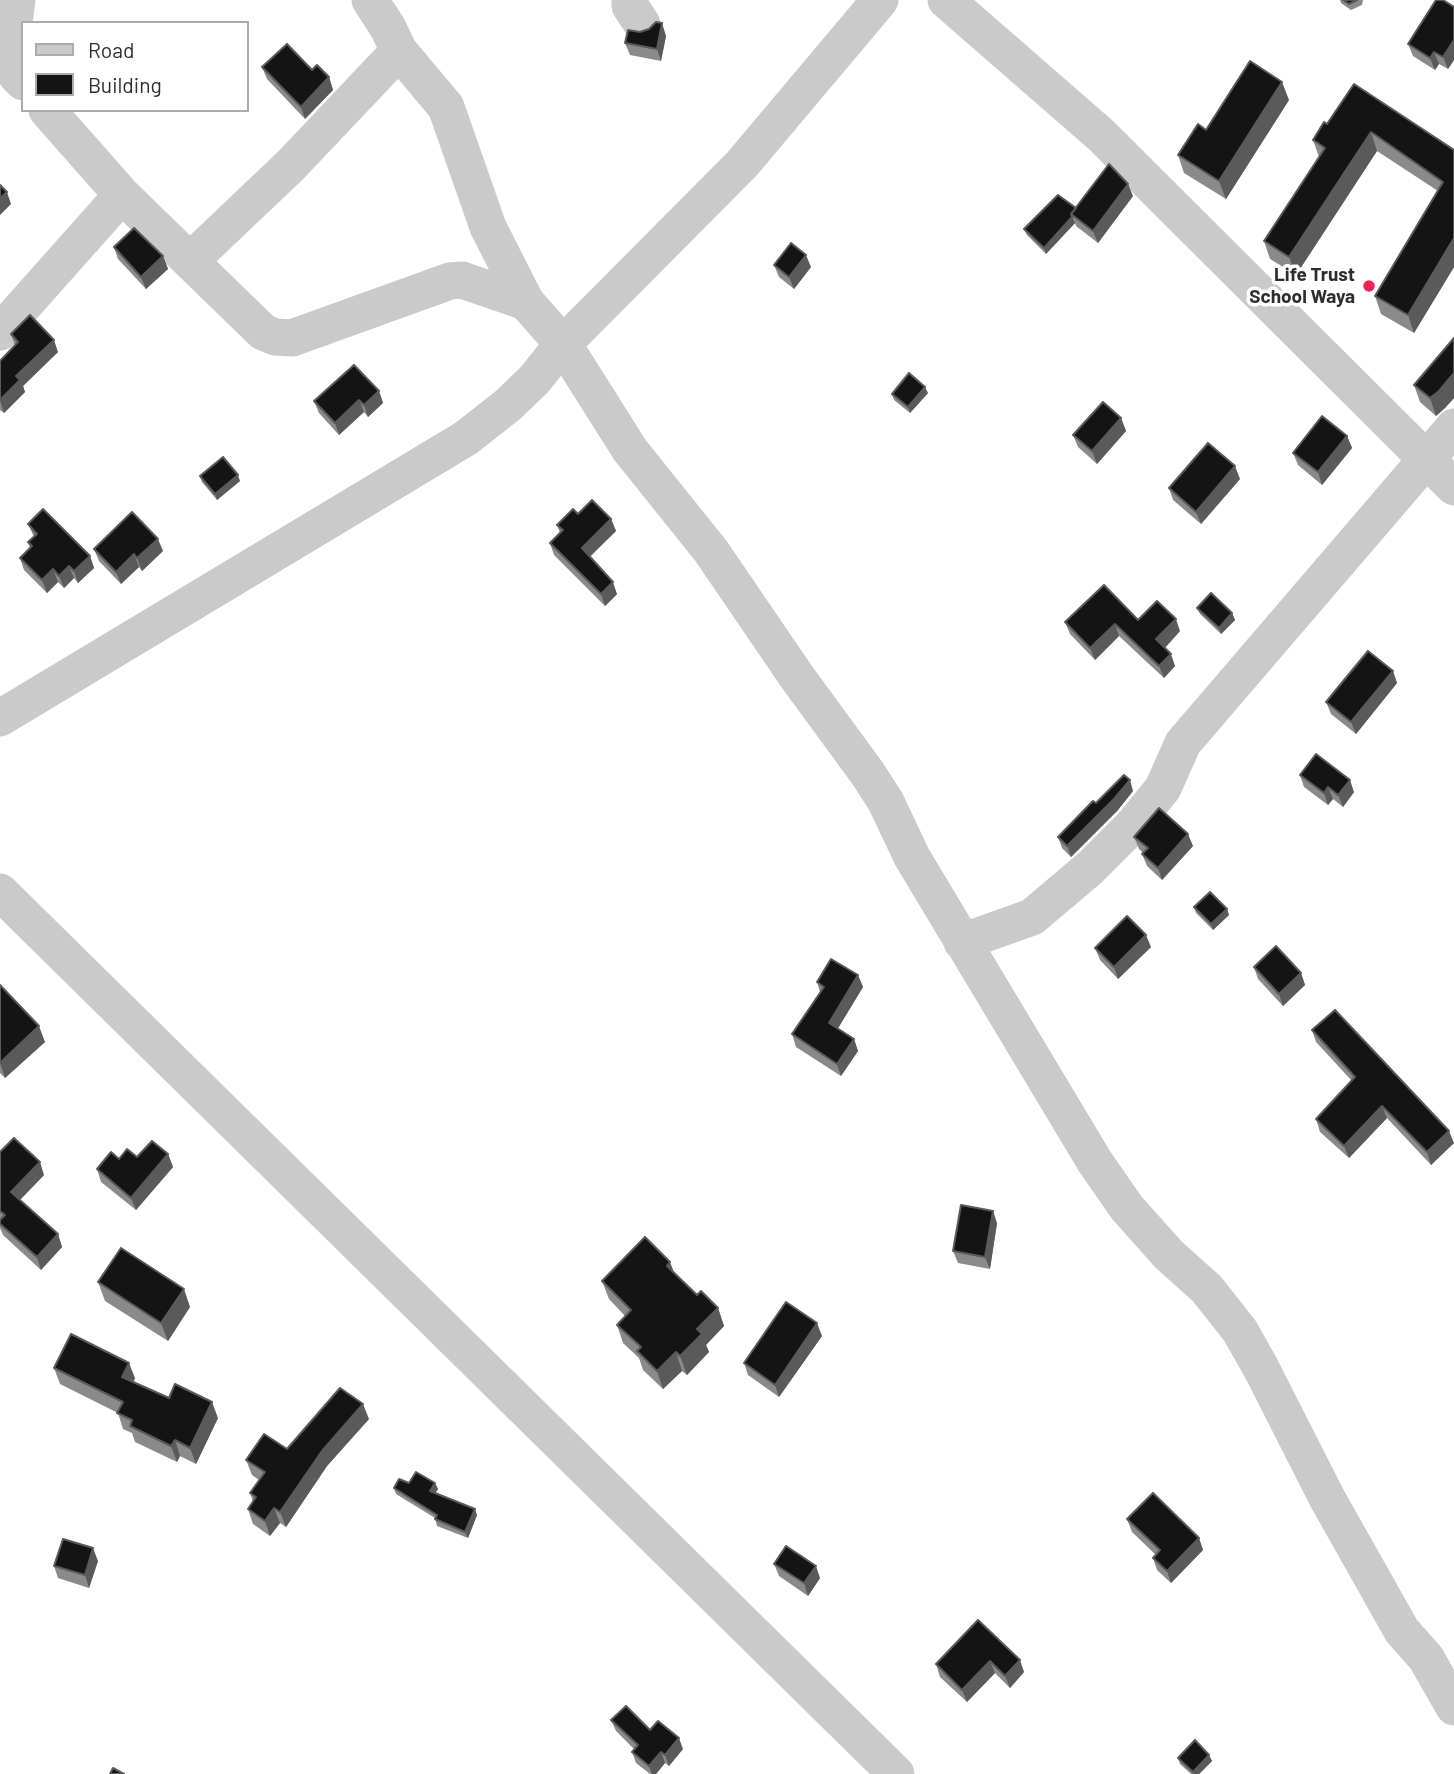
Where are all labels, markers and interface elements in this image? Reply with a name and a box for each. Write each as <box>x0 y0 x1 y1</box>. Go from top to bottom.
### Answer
legend <box>21 21 248 112</box>
text: Road <box>88 37 134 62</box>
text: Building <box>88 72 162 97</box>
place label: Life Trust School Waya <box>1249 264 1355 308</box>
marker: Life Trust School Waya <box>1361 278 1377 294</box>

